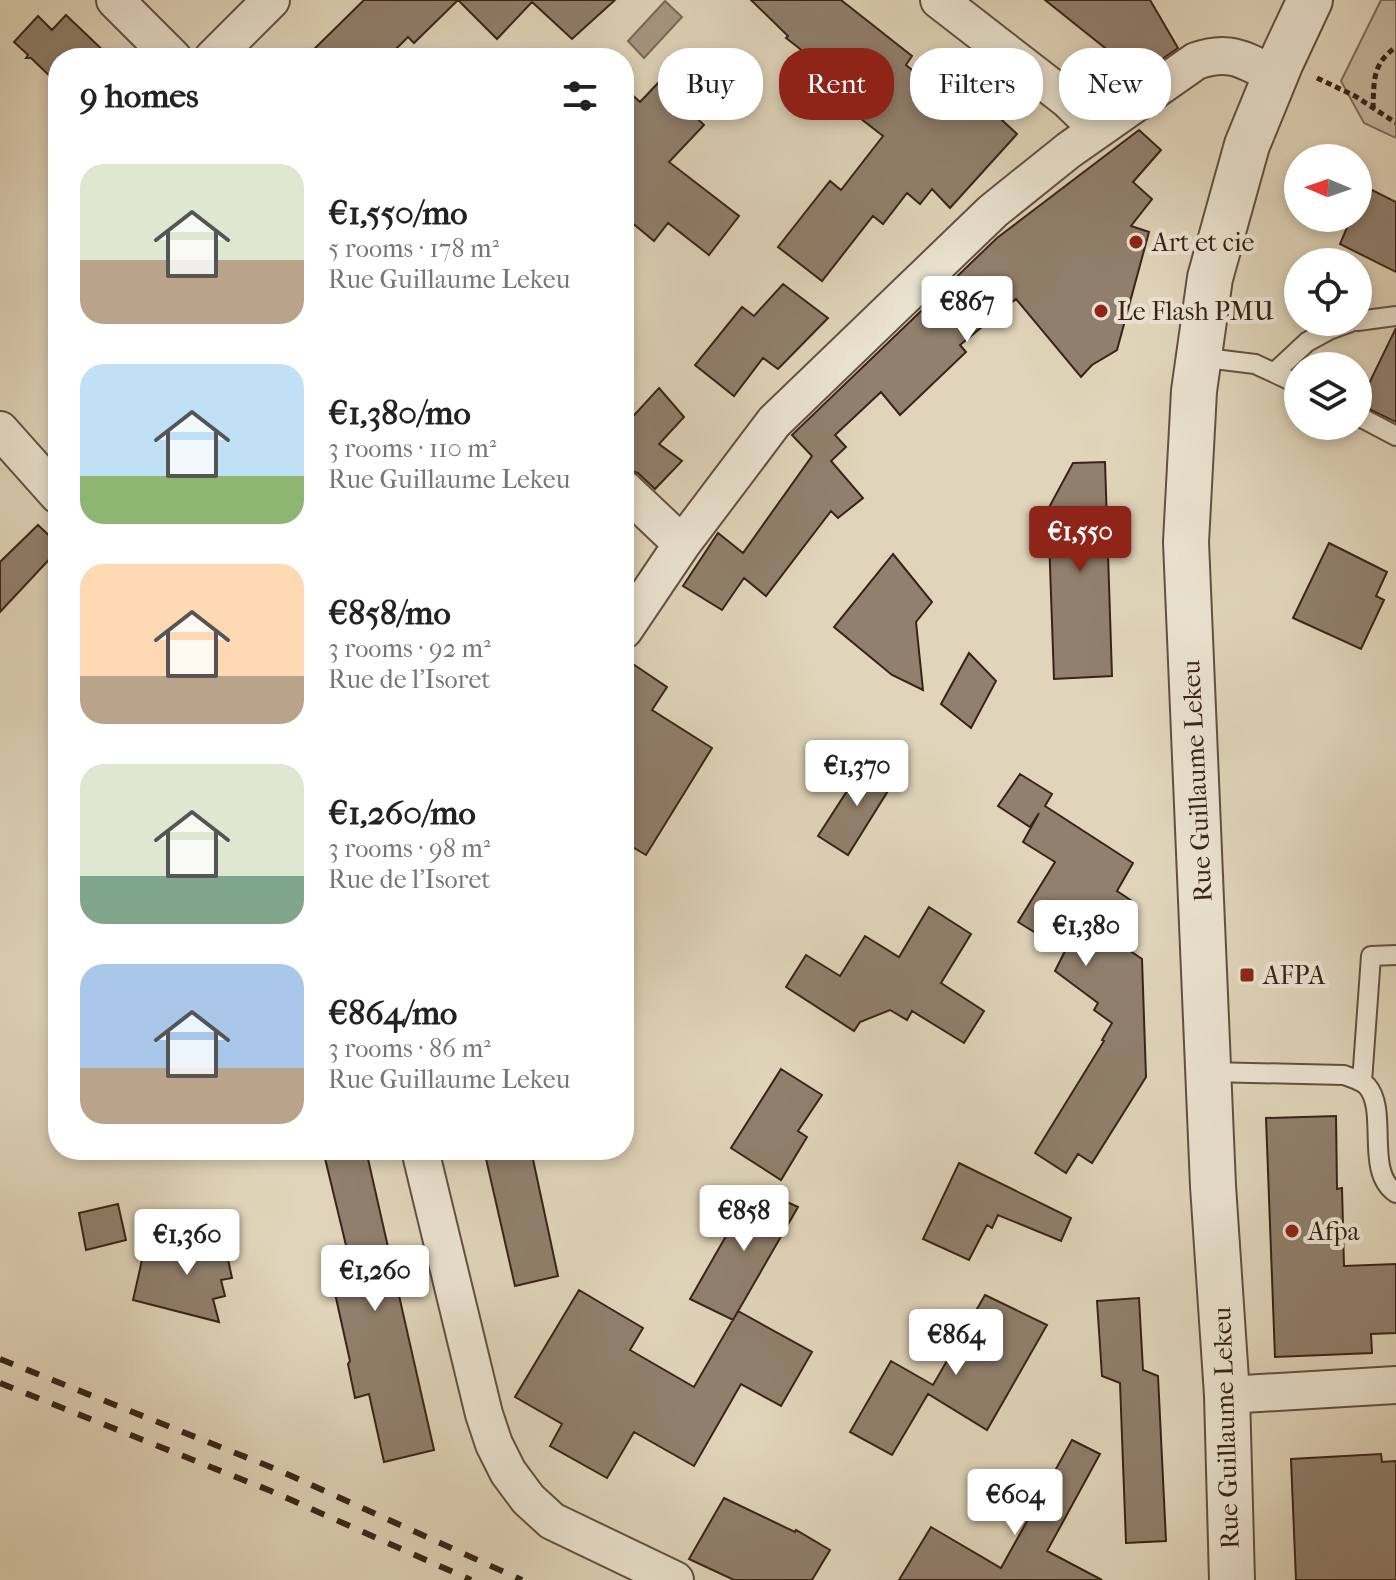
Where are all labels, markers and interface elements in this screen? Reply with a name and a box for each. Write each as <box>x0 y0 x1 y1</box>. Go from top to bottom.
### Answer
chip: Buy <box>658 48 763 120</box>
chip: Rent <box>779 48 894 120</box>
chip: Filters <box>910 48 1043 120</box>
chip: New <box>1059 48 1171 120</box>
icon: filters <box>558 74 602 118</box>
text: 9 homes <box>80 76 199 116</box>
north arrow <box>1284 144 1372 232</box>
map controls <box>1284 144 1372 440</box>
text: €1,550/mo <box>328 193 468 233</box>
icon: home <box>144 196 240 292</box>
place label: Art et cie <box>1151 227 1255 258</box>
text: 5 rooms · 178 m² <box>328 233 499 264</box>
marker: Art et cie <box>1127 233 1145 251</box>
button: locate <box>1284 248 1372 336</box>
text: Rue Guillaume Lekeu <box>328 264 570 295</box>
pin: €867 <box>920 276 1014 344</box>
text: €867 <box>940 286 994 317</box>
place label: Le Flash PMU <box>1117 296 1274 327</box>
marker: Le Flash PMU <box>1092 302 1110 320</box>
button: layers <box>1284 352 1372 440</box>
text: €1,380/mo <box>328 393 471 433</box>
icon: home <box>144 396 240 492</box>
text: 3 rooms · 110 m² <box>328 433 496 464</box>
text: Rue Guillaume Lekeu <box>328 464 570 495</box>
pin: €1,550 <box>1015 506 1145 574</box>
text: €1,550 <box>1047 516 1113 547</box>
text: €858/mo <box>328 593 451 633</box>
icon: home <box>144 596 240 692</box>
text: 3 rooms · 92 m² <box>328 633 491 664</box>
street label: Rue Guillaume Lekeu <box>1175 659 1219 903</box>
text: Rue de l'Isoret <box>328 664 491 695</box>
pin: €1,370 <box>792 740 922 808</box>
text: €1,370 <box>823 750 891 781</box>
text: €1,260/mo <box>328 793 476 833</box>
icon: home <box>144 796 240 892</box>
text: 3 rooms · 98 m² <box>328 833 490 864</box>
text: Rue de l'Isoret <box>328 864 491 895</box>
pin: €1,380 <box>1021 900 1151 968</box>
text: €1,380 <box>1052 910 1120 941</box>
place label: AFPA <box>1262 960 1327 991</box>
marker: AFPA <box>1238 966 1256 984</box>
text: €864/mo <box>328 993 457 1033</box>
icon: home <box>144 996 240 1092</box>
text: 3 rooms · 86 m² <box>328 1033 491 1064</box>
text: Rue Guillaume Lekeu <box>328 1064 570 1095</box>
pin: €858 <box>697 1185 791 1253</box>
text: €858 <box>718 1195 770 1226</box>
pin: €1,360 <box>122 1209 252 1277</box>
place label: Afpa <box>1307 1216 1361 1247</box>
text: €1,360 <box>152 1219 222 1250</box>
marker: Afpa <box>1283 1222 1301 1240</box>
pin: €1,260 <box>310 1245 440 1313</box>
text: €1,260 <box>339 1255 411 1286</box>
street label: Rue Guillaume Lekeu <box>1206 1306 1246 1550</box>
pin: €864 <box>909 1309 1003 1377</box>
text: €864 <box>927 1319 985 1350</box>
pin: €604 <box>968 1469 1062 1537</box>
text: €604 <box>986 1479 1044 1510</box>

